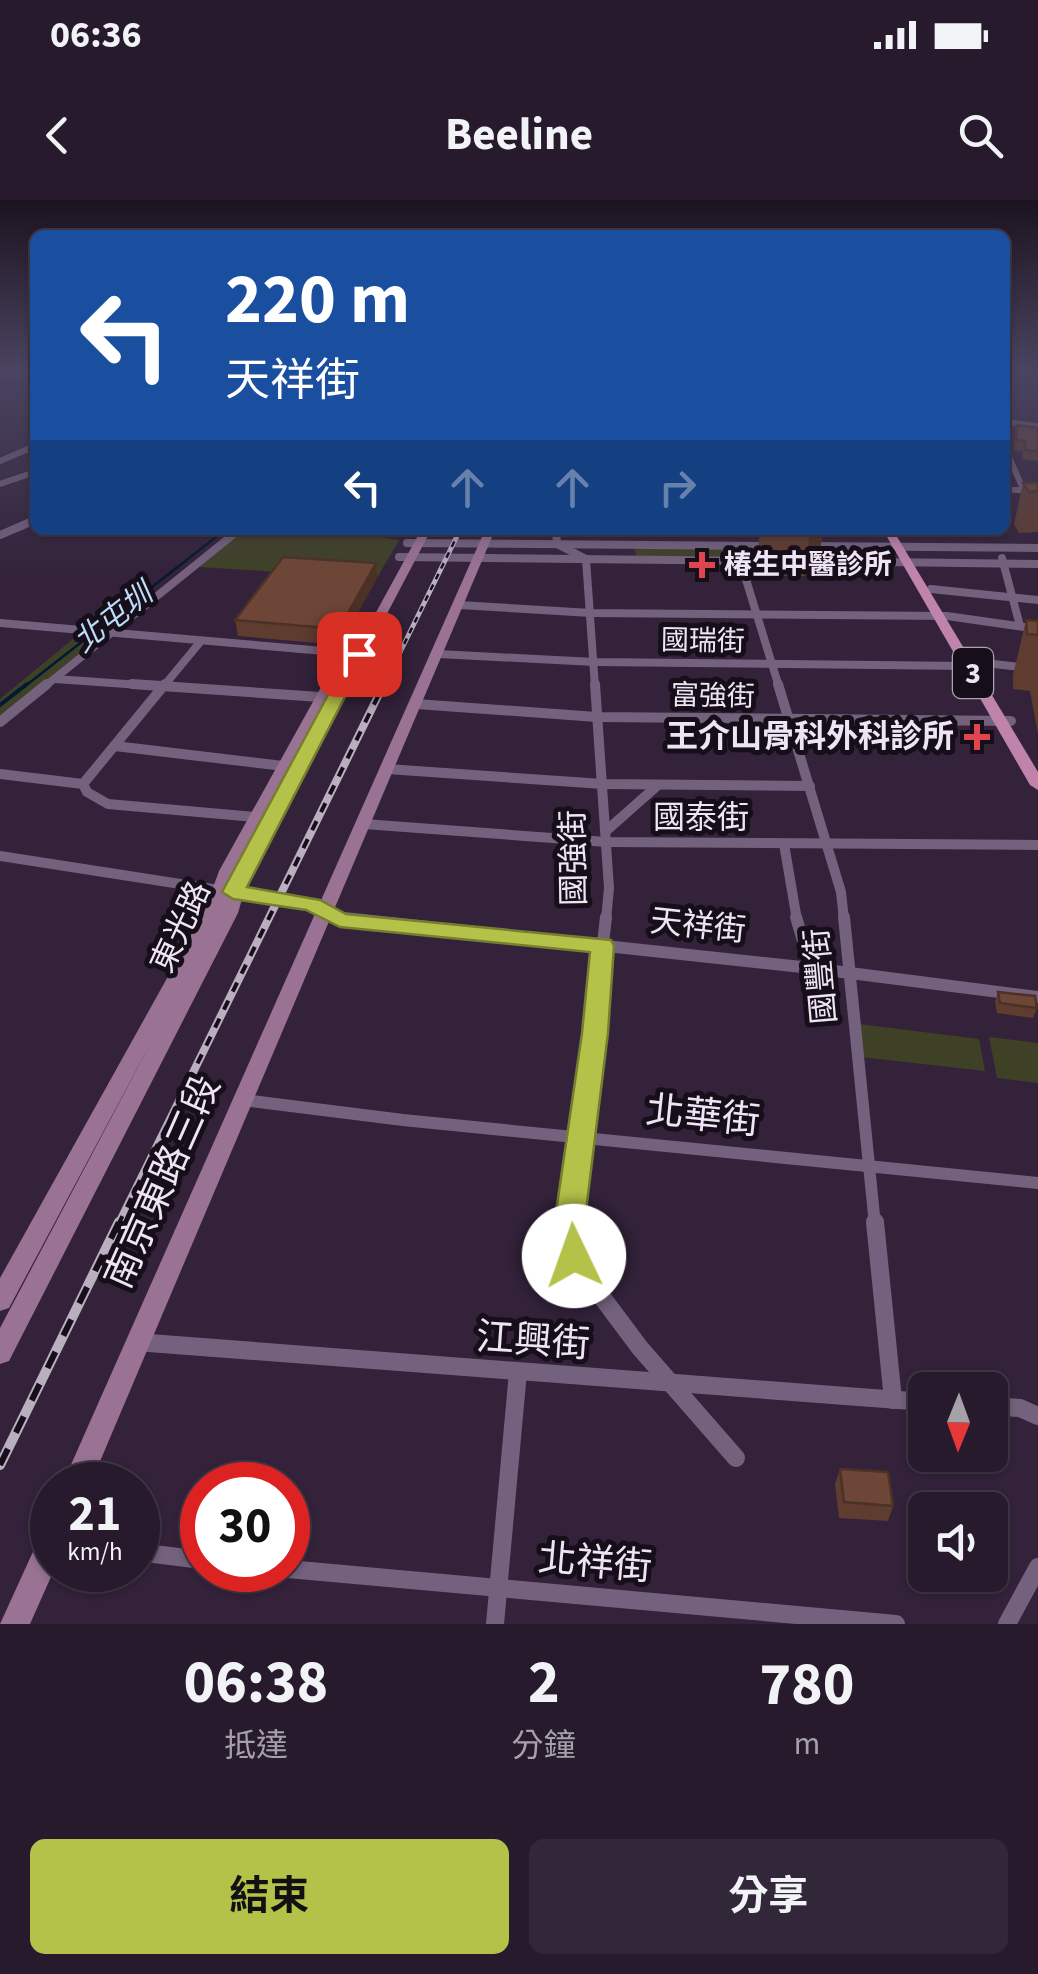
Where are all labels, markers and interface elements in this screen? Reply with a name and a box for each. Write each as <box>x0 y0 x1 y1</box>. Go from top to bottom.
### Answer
text: 06:36 <box>50 8 142 62</box>
text: Beeline <box>445 103 593 167</box>
icon: back <box>30 108 85 163</box>
icon: search <box>953 108 1008 163</box>
text: 220 m <box>225 250 410 350</box>
icon: left <box>60 270 190 400</box>
text: 天祥街 <box>225 349 360 413</box>
icon: left <box>335 460 390 515</box>
icon: ahead <box>440 460 495 515</box>
icon: ahead <box>545 460 600 515</box>
icon: right <box>650 460 705 515</box>
place label: 椿生中醫診所 <box>724 545 892 585</box>
marker: 椿生中醫診所 <box>689 552 715 578</box>
water label: 北屯圳 <box>64 571 165 663</box>
pin <box>317 612 402 697</box>
street label: 國瑞街 <box>661 620 745 662</box>
icon: arrive <box>332 627 387 682</box>
road number: 3 <box>953 648 993 698</box>
street label: 富強街 <box>671 675 755 717</box>
place label: 王介山骨科外科診所 <box>666 714 954 760</box>
marker: 王介山骨科外科診所 <box>964 724 990 750</box>
street label: 國泰街 <box>653 795 749 841</box>
street label: 國強街 <box>550 810 598 906</box>
street label: 東光路 <box>140 874 222 980</box>
street label: 天祥街 <box>648 898 748 954</box>
street label: 國豐街 <box>794 926 848 1026</box>
street label: 南京東路三段 <box>92 1067 234 1297</box>
street label: 北華街 <box>643 1083 763 1149</box>
position arrow <box>522 1204 626 1308</box>
street label: 江興街 <box>474 1310 592 1372</box>
north arrow <box>908 1372 1008 1472</box>
map controls <box>908 1372 1008 1592</box>
speed limit sign: 30 <box>180 1462 310 1592</box>
text: 21 <box>69 1479 121 1550</box>
button: sound <box>908 1492 1008 1592</box>
street label: 北祥街 <box>536 1531 654 1595</box>
text: km/h <box>67 1534 123 1570</box>
text: 06:38 <box>184 1641 328 1726</box>
text: 2 <box>528 1641 560 1726</box>
text: 780 <box>759 1643 854 1728</box>
text: m <box>794 1721 820 1767</box>
text: 抵達 <box>224 1723 288 1769</box>
text: 分鐘 <box>512 1723 576 1769</box>
button: 結束 <box>30 1839 509 1954</box>
button: 分享 <box>529 1839 1008 1954</box>

